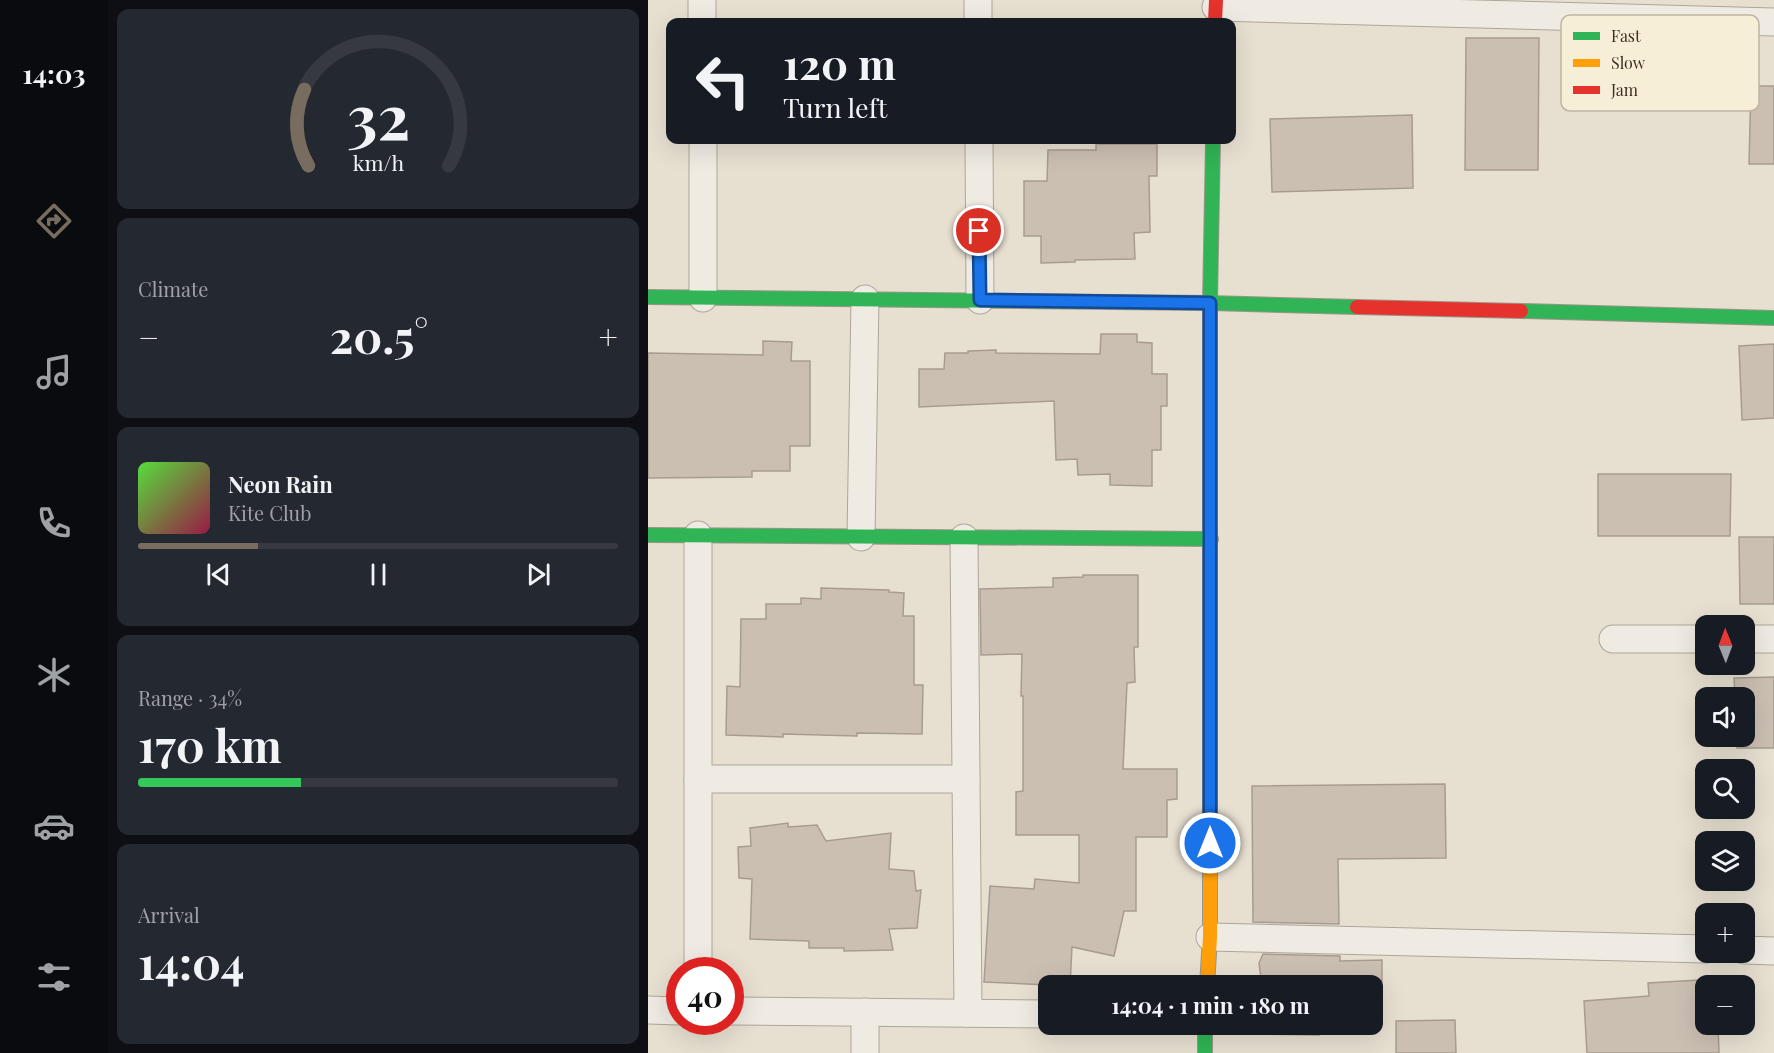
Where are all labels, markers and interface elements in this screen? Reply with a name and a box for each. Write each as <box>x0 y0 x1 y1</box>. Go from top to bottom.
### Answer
legend <box>1561 15 1759 111</box>
text: Fast <box>1611 25 1641 46</box>
text: 120 m <box>783 35 896 91</box>
icon: left <box>684 42 762 120</box>
text: Slow <box>1611 52 1646 73</box>
text: 14:03 <box>22 55 86 91</box>
text: 32 <box>346 72 410 156</box>
text: Jam <box>1610 79 1638 100</box>
text: Turn left <box>783 89 887 125</box>
text: km/h <box>352 148 404 176</box>
icon: directions <box>33 200 75 242</box>
pin <box>953 205 1004 256</box>
icon: arrive <box>962 214 995 247</box>
text: Climate <box>138 275 208 302</box>
text: 20.5° <box>330 305 428 365</box>
text: − <box>138 314 159 358</box>
text: + <box>599 314 618 358</box>
icon: music <box>33 351 75 393</box>
text: Neon Rain <box>228 469 333 499</box>
text: Kite Club <box>228 499 312 526</box>
icon: phone <box>33 502 75 544</box>
icon: previous <box>202 558 235 591</box>
icon: pause <box>362 558 395 591</box>
icon: next <box>522 558 555 591</box>
north arrow <box>1695 615 1755 675</box>
map controls <box>1695 615 1755 1035</box>
icon: climate <box>33 654 75 696</box>
text: Range · 34% <box>138 684 242 711</box>
button: sound <box>1695 687 1755 747</box>
text: 170 km <box>138 714 282 774</box>
button: search <box>1695 759 1755 819</box>
icon: car <box>33 805 75 847</box>
position arrow <box>1178 811 1242 875</box>
button: layers <box>1695 831 1755 891</box>
text: Arrival <box>138 901 200 928</box>
button: + <box>1695 903 1755 963</box>
text: 14:04 <box>138 931 244 991</box>
icon: filters <box>33 956 75 998</box>
speed limit sign: 40 <box>666 957 744 1035</box>
button: − <box>1695 975 1755 1035</box>
text: 14:04 · 1 min · 180 m <box>1111 990 1310 1020</box>

